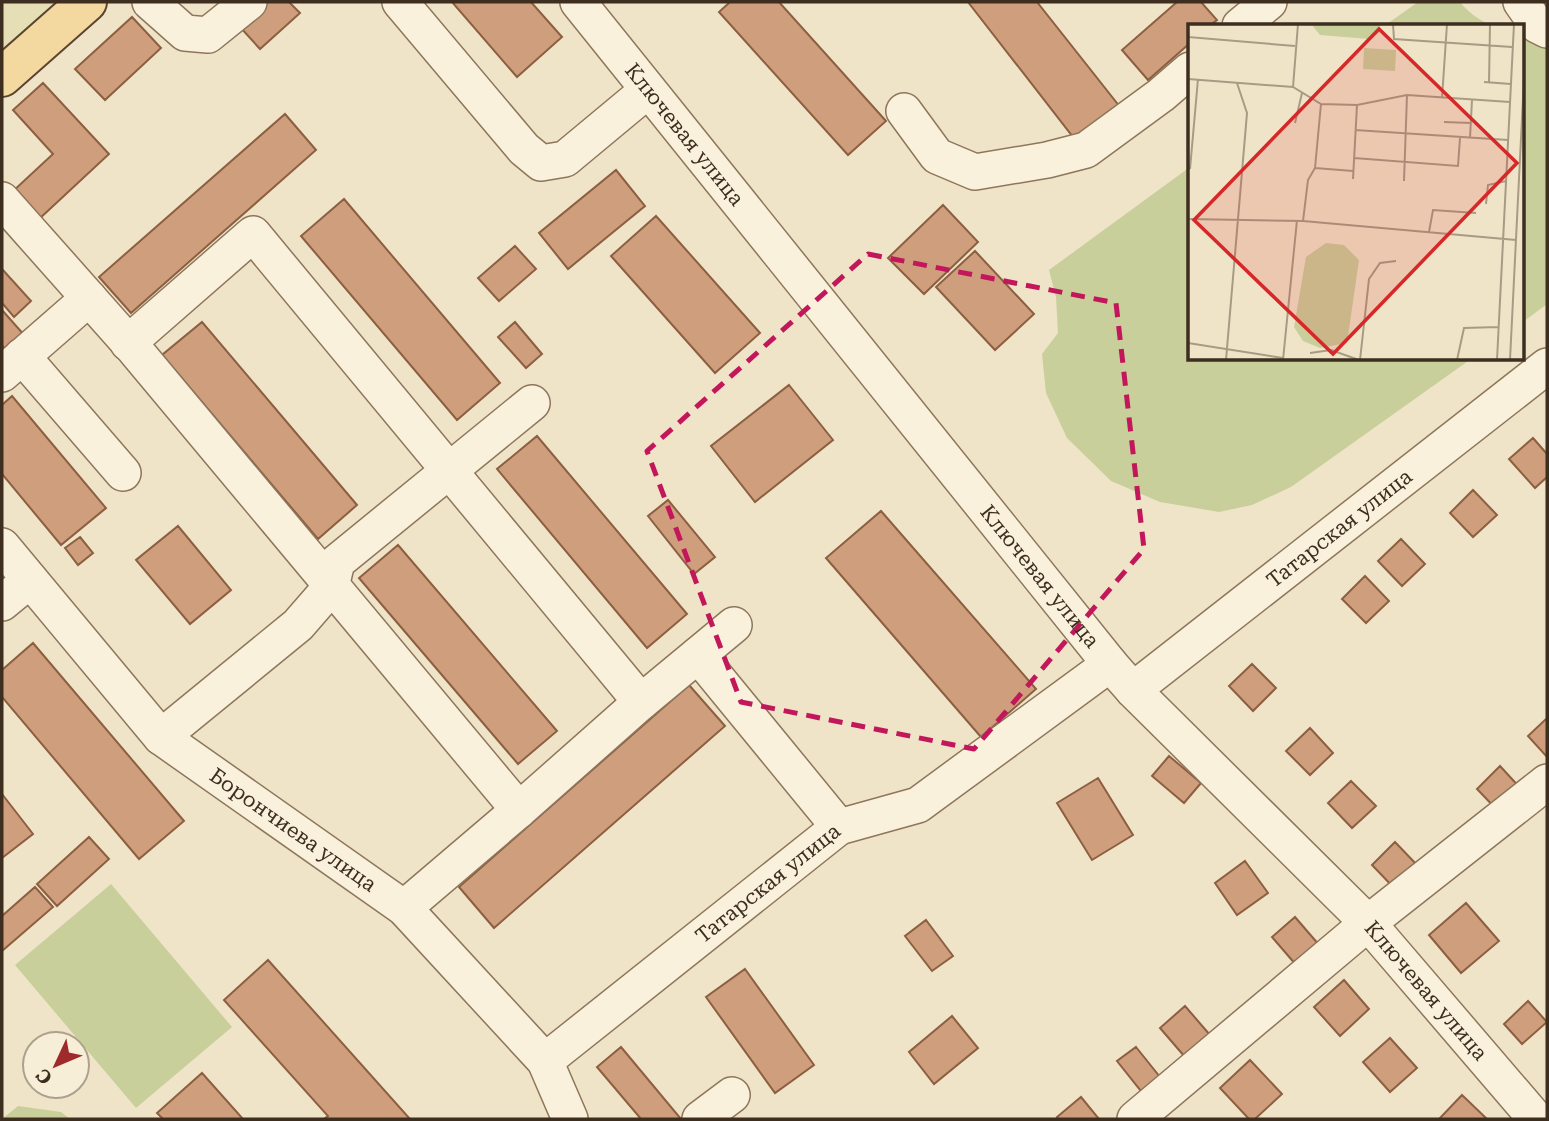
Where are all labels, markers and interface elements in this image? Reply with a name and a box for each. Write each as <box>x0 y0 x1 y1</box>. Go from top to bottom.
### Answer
inset map <box>1188 24 1524 360</box>
street label: Ключевая улица <box>620 58 749 211</box>
street label: Татарская улица <box>1262 464 1417 593</box>
street label: Ключевая улица <box>975 500 1104 653</box>
street label: Борончиева улица <box>205 763 381 897</box>
street label: Татарская улица <box>691 818 845 948</box>
street label: Ключевая улица <box>1360 916 1493 1066</box>
north arrow <box>21 1030 91 1100</box>
text: С <box>31 1064 57 1089</box>

